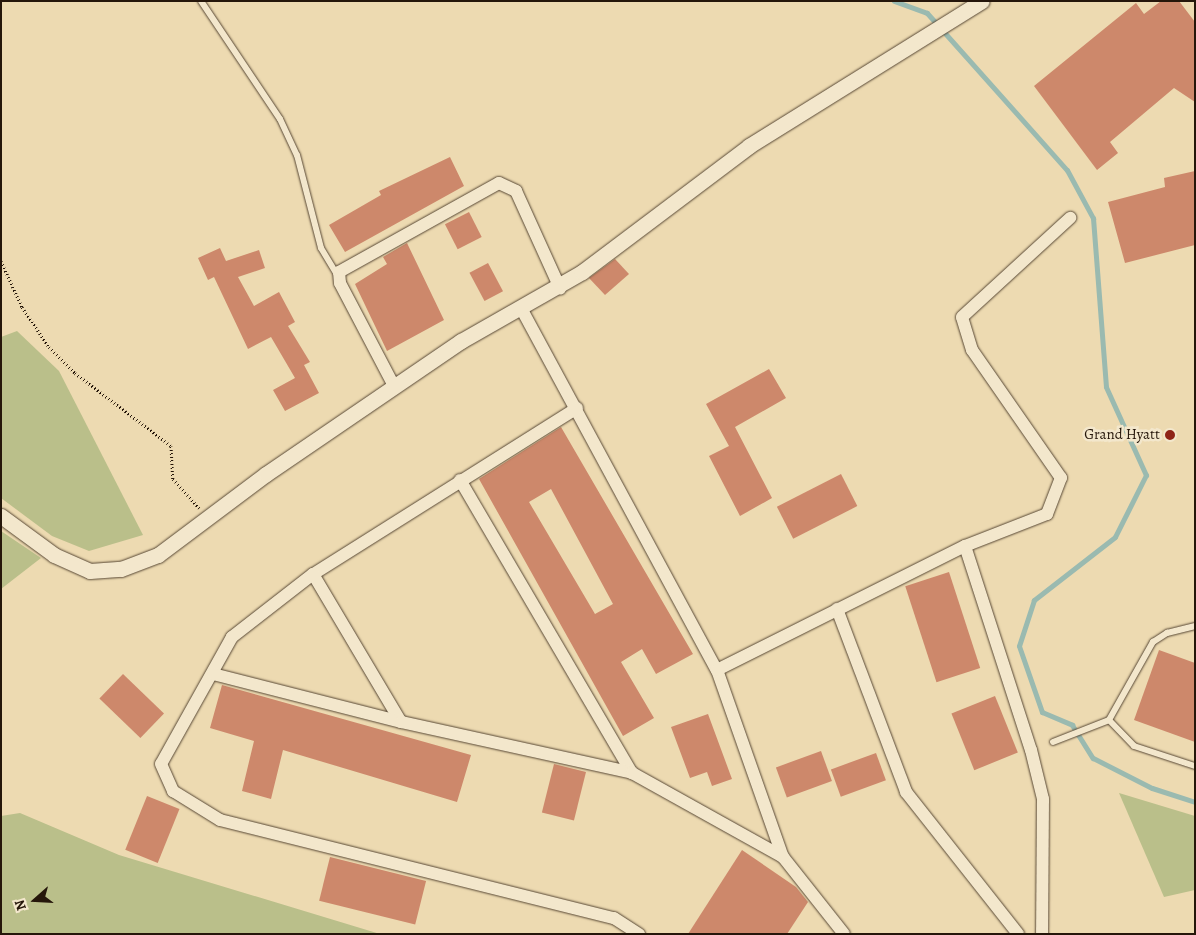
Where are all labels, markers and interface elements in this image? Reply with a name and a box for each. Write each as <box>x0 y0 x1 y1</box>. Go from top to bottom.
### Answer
place label: Grand Hyatt <box>1084 426 1160 444</box>
marker: Grand Hyatt <box>1164 429 1176 441</box>
north arrow <box>10 875 60 925</box>
text: N <box>10 897 31 913</box>

